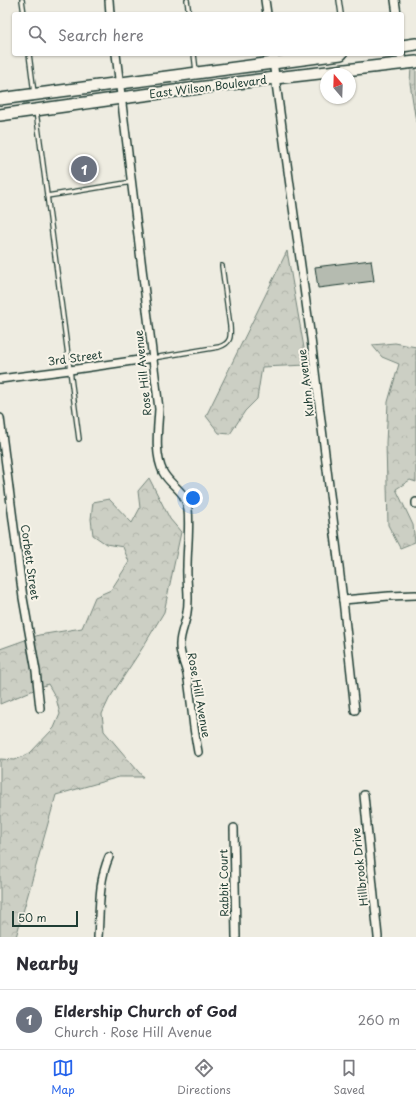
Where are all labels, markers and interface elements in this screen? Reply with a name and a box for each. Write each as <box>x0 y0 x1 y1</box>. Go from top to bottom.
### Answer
search box <box>12 12 404 56</box>
icon: search <box>26 23 48 45</box>
text: Search here <box>58 23 144 46</box>
north arrow <box>320 68 356 104</box>
street label: East Wilson Boulevard <box>148 71 268 102</box>
pin: 1 <box>71 154 97 184</box>
street label: Rose Hill Avenue <box>130 329 155 417</box>
street label: 3rd Street <box>47 345 104 370</box>
street label: Kuhn Avenue <box>293 348 318 418</box>
your location <box>183 488 203 508</box>
street label: Corbett Street <box>17 523 44 601</box>
street label: Rose Hill Avenue <box>184 651 215 739</box>
street label: Hillbrook Drive <box>347 827 372 907</box>
street label: Rabbit Court <box>214 848 233 917</box>
scale bar <box>12 909 78 928</box>
text: 50 m <box>18 909 47 926</box>
text: Nearby <box>16 950 78 976</box>
text: Eldership Church of God <box>54 999 237 1022</box>
text: 1 <box>26 1010 32 1029</box>
text: 260 m <box>358 1010 400 1029</box>
text: Church · Rose Hill Avenue <box>54 1022 212 1041</box>
tab: Map <box>51 1057 75 1098</box>
tab: Directions <box>177 1057 231 1098</box>
tab: Saved <box>333 1057 365 1098</box>

